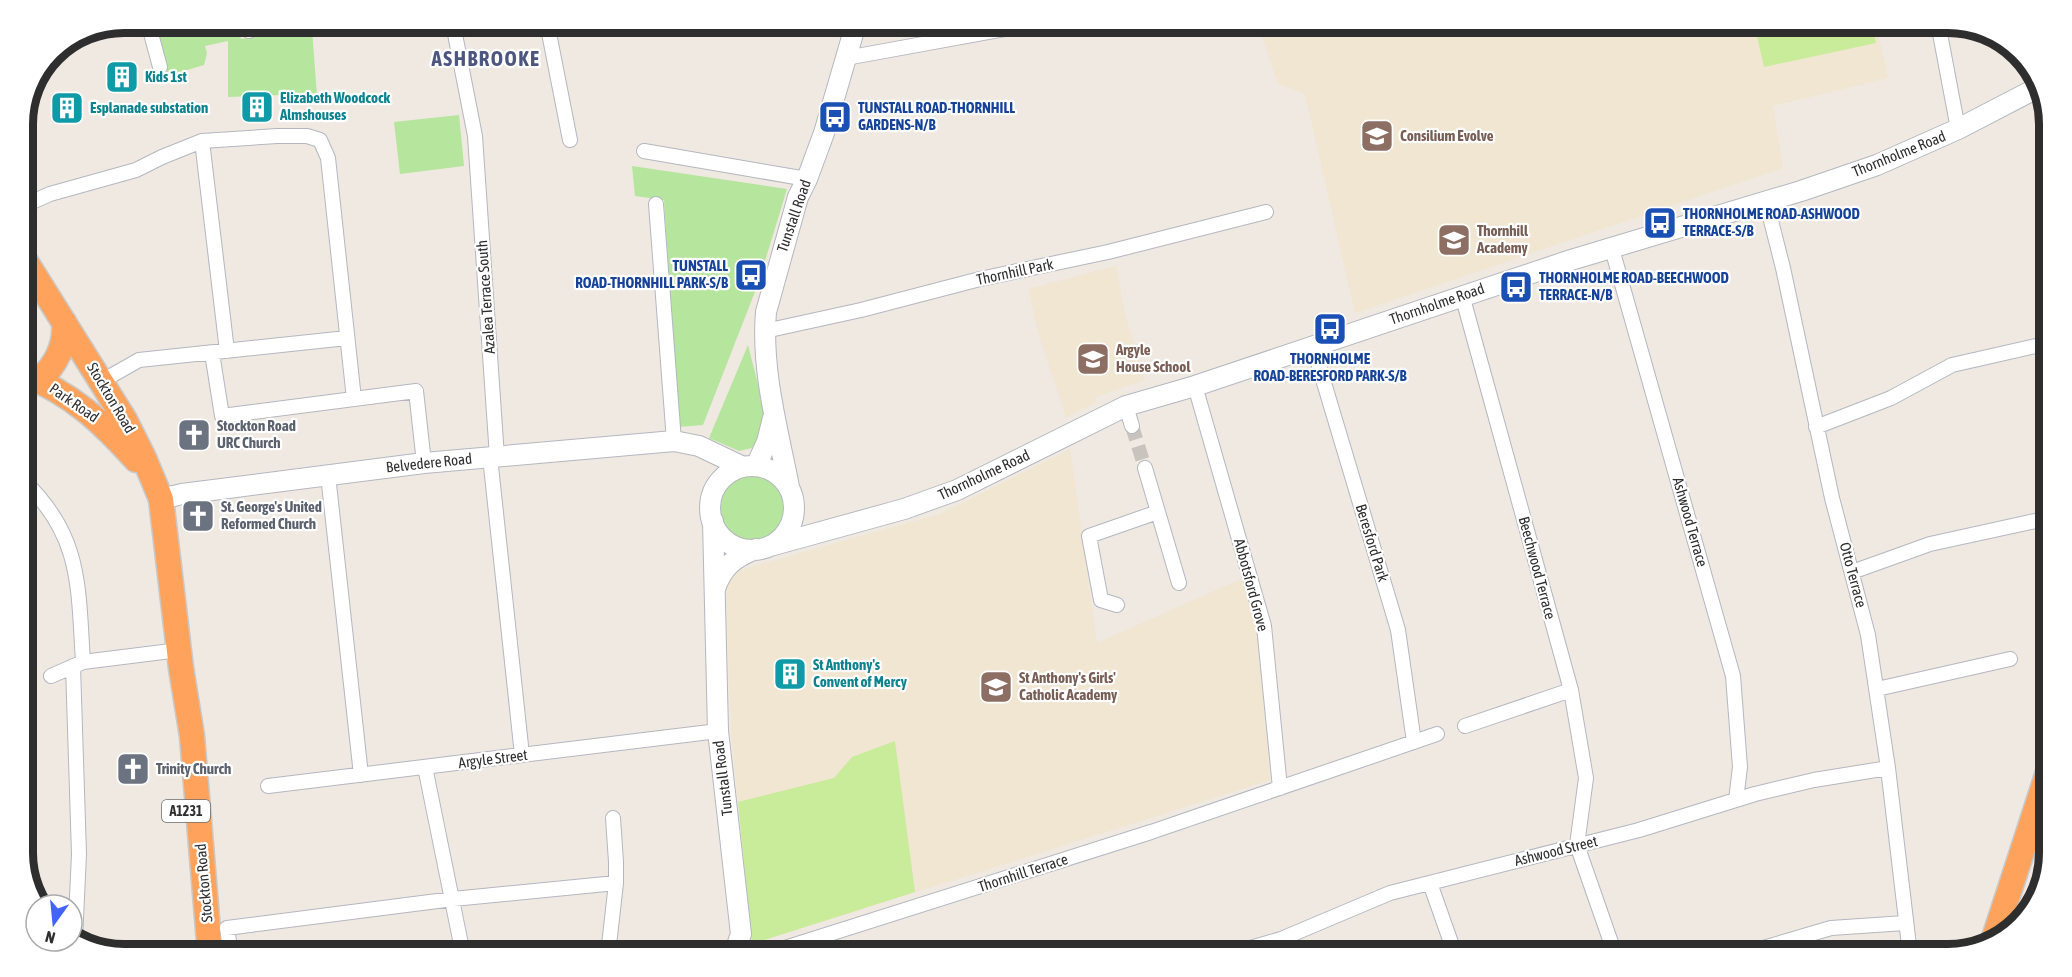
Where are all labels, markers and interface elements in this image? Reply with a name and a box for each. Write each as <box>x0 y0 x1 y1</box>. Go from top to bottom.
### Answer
district label: ASHBROOKE <box>431 46 540 70</box>
building icon: Kids 1st <box>104 59 140 95</box>
place label: Kids 1st <box>145 68 188 85</box>
building icon: Elizabeth Woodcock Almshouses <box>239 89 275 125</box>
place label: Elizabeth Woodcock Almshouses <box>279 89 391 123</box>
building icon: Esplanade substation <box>49 90 85 126</box>
place label: Esplanade substation <box>90 99 208 116</box>
bus stop icon: TUNSTALL ROAD-THORNHILL GARDENS-N/B <box>817 99 853 135</box>
place label: TUNSTALL ROAD-THORNHILL GARDENS-N/B <box>858 99 1015 133</box>
school or university icon: Consilium Evolve <box>1359 118 1395 154</box>
place label: Consilium Evolve <box>1400 127 1494 144</box>
street label: Thornholme Road <box>1850 127 1948 180</box>
street label: Tunstall Road <box>773 177 814 254</box>
bus stop icon: THORNHOLME ROAD-ASHWOOD TERRACE-S/B <box>1642 205 1678 241</box>
place label: THORNHOLME ROAD-ASHWOOD TERRACE-S/B <box>1683 205 1860 239</box>
school or university icon: Thornhill Academy <box>1436 222 1472 258</box>
place label: Thornhill Academy <box>1476 222 1529 256</box>
street label: Azalea Terrace South <box>473 240 498 355</box>
street label: Thornhill Park <box>975 255 1055 288</box>
place label: TUNSTALL ROAD-THORNHILL PARK-S/B <box>575 257 729 291</box>
bus stop icon: TUNSTALL ROAD-THORNHILL PARK-S/B <box>733 257 769 293</box>
bus stop icon: THORNHOLME ROAD-BEECHWOOD TERRACE-N/B <box>1498 269 1534 305</box>
place label: THORNHOLME ROAD-BEECHWOOD TERRACE-N/B <box>1539 269 1729 303</box>
street label: Thornholme Road <box>1387 279 1486 328</box>
bus stop icon: THORNHOLME ROAD-BERESFORD PARK-S/B <box>1312 311 1348 347</box>
school or university icon: Argyle House School <box>1075 341 1111 377</box>
place label: Argyle House School <box>1115 341 1191 375</box>
place label: THORNHOLME ROAD-BERESFORD PARK-S/B <box>1253 350 1408 384</box>
street label: Stockton Road <box>84 360 139 436</box>
street label: Park Road <box>47 380 102 426</box>
church icon: Stockton Road URC Church <box>176 417 212 453</box>
place label: Stockton Road URC Church <box>217 417 296 451</box>
street label: Thornholme Road <box>935 446 1032 503</box>
street label: Belvedere Road <box>385 450 473 475</box>
street label: Ashwood Terrace <box>1670 475 1711 569</box>
church icon: St. George's United Reformed Church <box>180 498 216 534</box>
place label: St. George's United Reformed Church <box>221 498 322 532</box>
street label: Beresford Park <box>1353 502 1392 584</box>
street label: Beechwood Terrace <box>1516 515 1559 621</box>
street label: Abbotsford Grove <box>1231 537 1272 633</box>
street label: Otto Terrace <box>1837 540 1870 609</box>
building icon: St Anthony's Convent of Mercy <box>772 656 808 692</box>
place label: St Anthony's Convent of Mercy <box>813 656 908 690</box>
school or university icon: St Anthony's Girls' Catholic Academy <box>978 669 1014 705</box>
place label: St Anthony's Girls' Catholic Academy <box>1019 669 1118 703</box>
street label: Tunstall Road <box>709 740 736 817</box>
street label: Argyle Street <box>457 746 528 771</box>
church icon: Trinity Church <box>115 751 151 787</box>
place label: Trinity Church <box>156 760 231 777</box>
road number: A1231 <box>162 800 210 822</box>
street label: Ashwood Street <box>1513 832 1599 869</box>
street label: Stockton Road <box>192 843 215 923</box>
street label: Thornhill Terrace <box>976 850 1070 895</box>
north arrow <box>24 893 84 953</box>
text: N <box>43 928 57 947</box>

